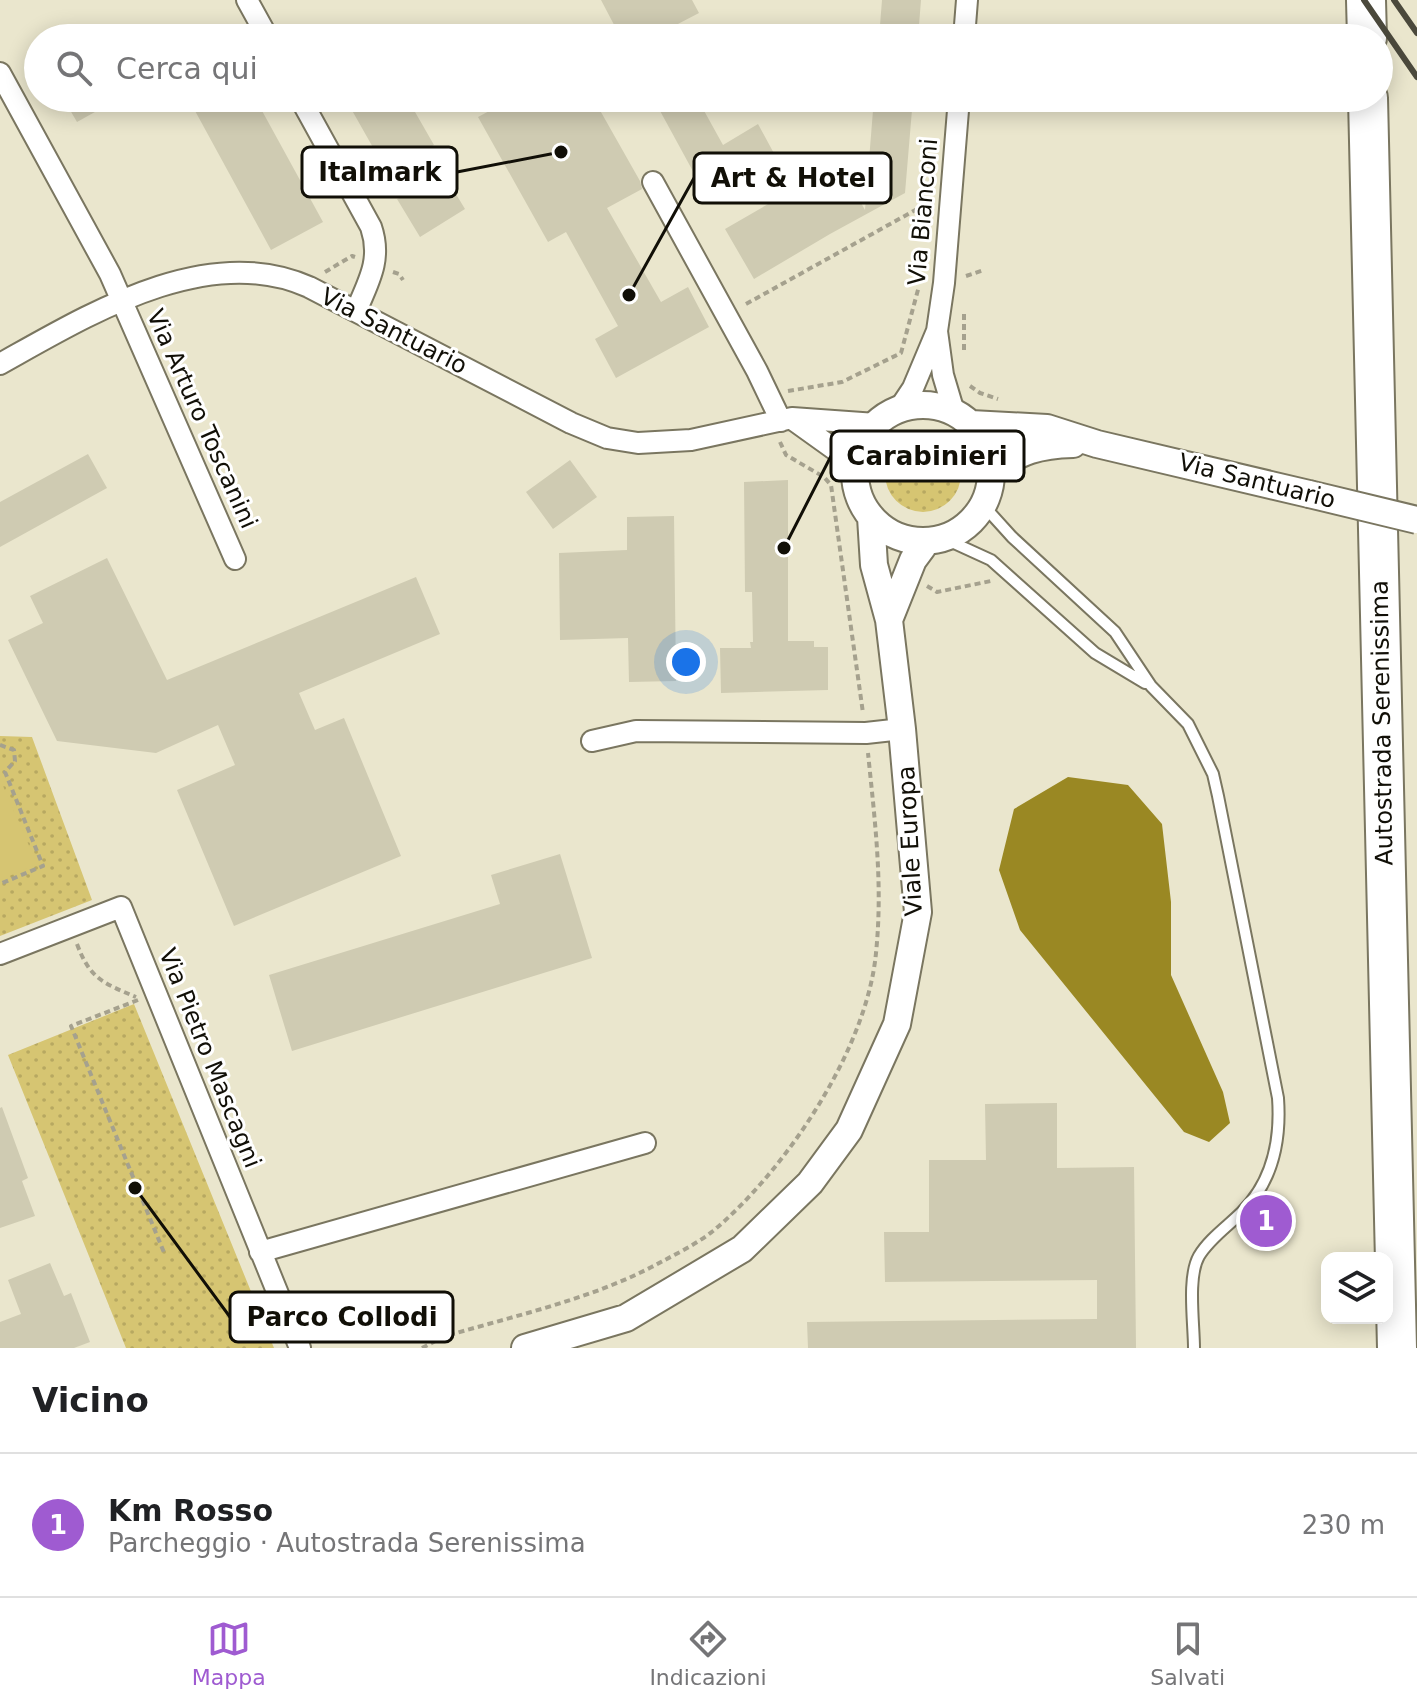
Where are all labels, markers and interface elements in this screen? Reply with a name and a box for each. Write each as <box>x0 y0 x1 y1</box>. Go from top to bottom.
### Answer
search box <box>24 24 1393 112</box>
icon: search <box>52 46 96 90</box>
text: Cerca qui <box>116 51 258 86</box>
street label: Via Bianconi <box>903 137 943 287</box>
callout: Italmark <box>302 147 457 197</box>
callout: Art & Hotel <box>694 153 891 203</box>
text: Italmark <box>318 157 442 187</box>
text: Art & Hotel <box>711 163 875 193</box>
street label: Via Santuario <box>316 282 472 380</box>
street label: Via Arturo Toscanini <box>141 305 263 533</box>
callout: Carabinieri <box>831 431 1024 481</box>
text: Carabinieri <box>846 441 1008 471</box>
street label: Via Santuario <box>1176 448 1338 514</box>
street label: Autostrada Serenissima <box>1366 580 1398 866</box>
your location <box>666 642 706 682</box>
street label: Viale Europa <box>892 765 928 917</box>
street label: Via Pietro Mascagni <box>153 944 267 1172</box>
pin: 1 <box>1240 1191 1292 1251</box>
map controls <box>1321 1252 1393 1324</box>
button: layers <box>1321 1252 1393 1324</box>
callout: Parco Collodi <box>230 1292 453 1342</box>
text: Parco Collodi <box>246 1302 438 1332</box>
text: Vicino <box>32 1380 149 1420</box>
text: Km Rosso <box>108 1493 273 1528</box>
text: 1 <box>49 1510 67 1540</box>
text: 230 m <box>1302 1510 1385 1540</box>
text: Parcheggio · Autostrada Serenissima <box>108 1528 586 1558</box>
tab: Mappa <box>192 1617 266 1690</box>
tab: Indicazioni <box>649 1617 767 1690</box>
tab: Salvati <box>1150 1617 1225 1690</box>

